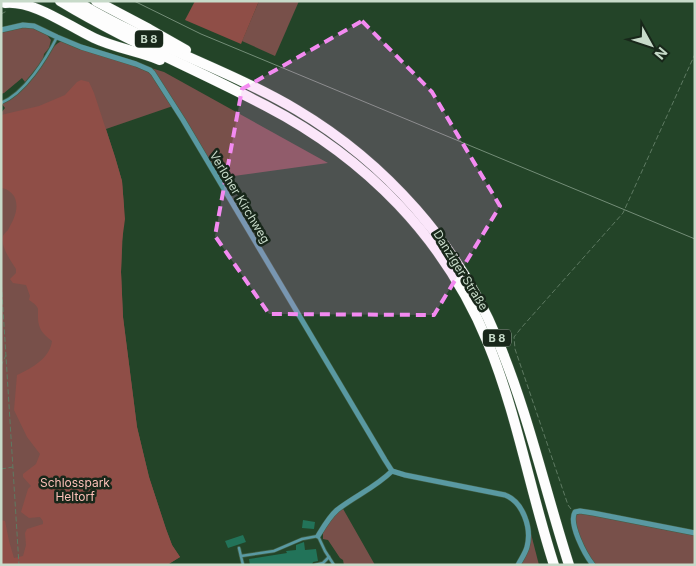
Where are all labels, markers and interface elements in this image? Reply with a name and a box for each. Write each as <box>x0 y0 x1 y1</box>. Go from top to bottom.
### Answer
north arrow <box>626 20 676 70</box>
road number: B 8 <box>135 30 163 48</box>
text: N <box>651 44 671 63</box>
street label: Verloher Kirchweg <box>207 148 273 246</box>
street label: Danziger Straße <box>430 227 492 313</box>
road number: B 8 <box>483 329 511 346</box>
park label: Schlosspark Heltorf <box>40 475 110 504</box>

